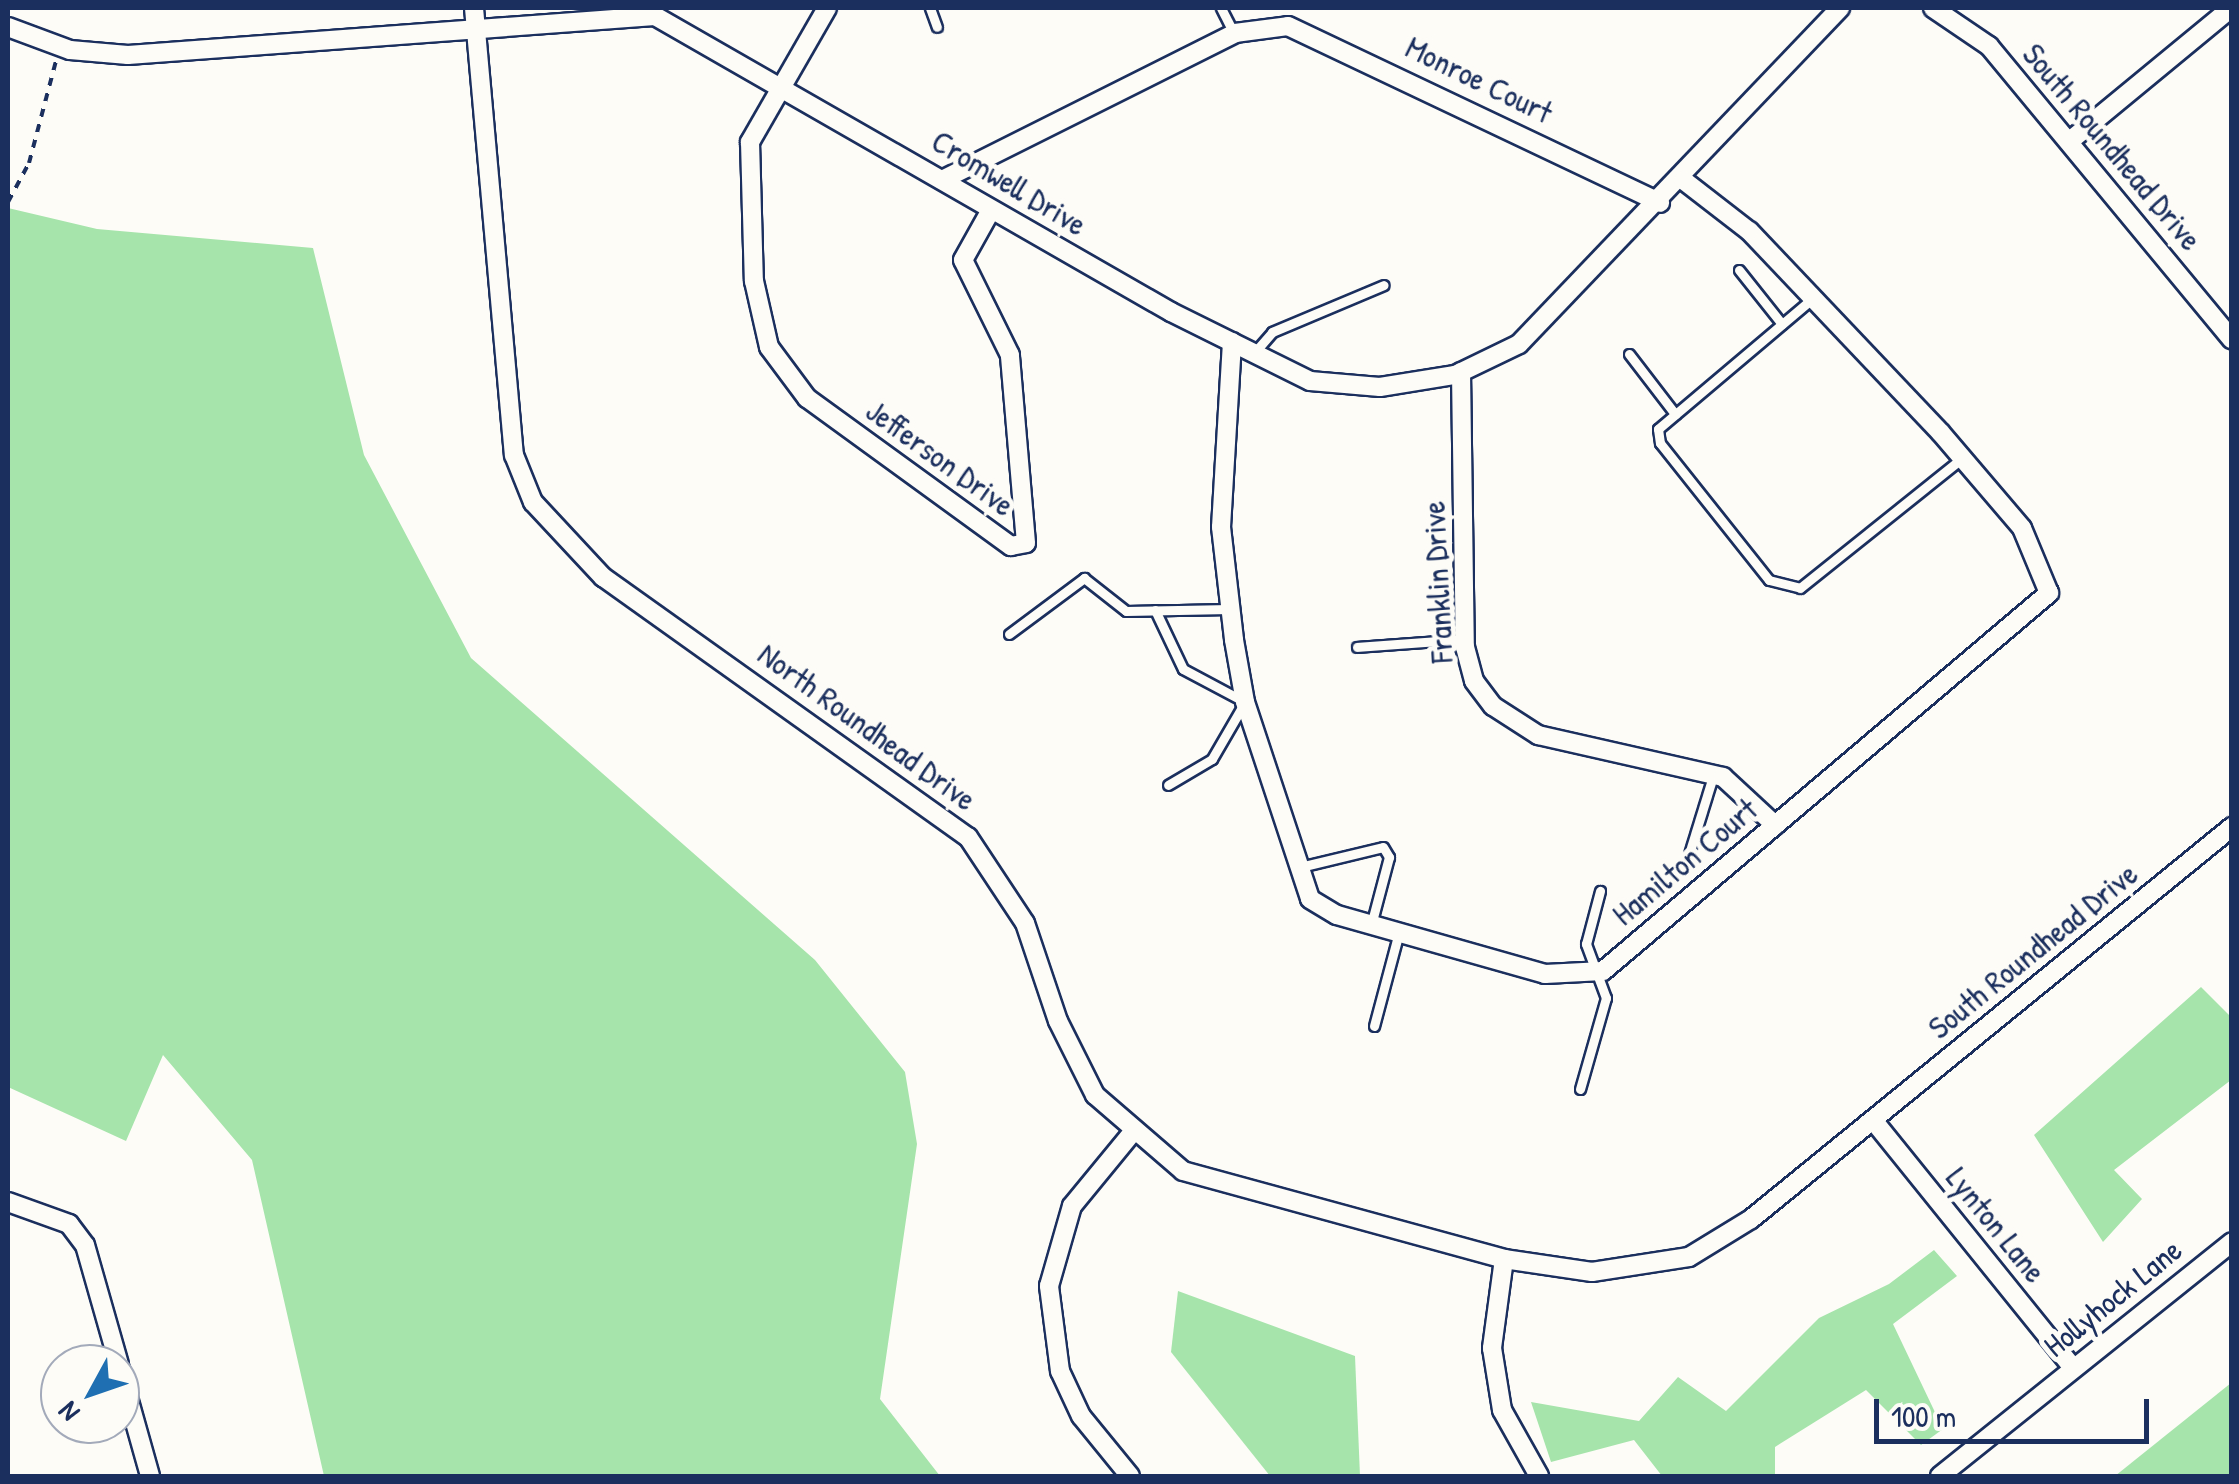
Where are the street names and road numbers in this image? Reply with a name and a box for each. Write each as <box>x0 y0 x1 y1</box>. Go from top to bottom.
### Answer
street label: Monroe Court <box>1399 28 1559 132</box>
street label: South Roundhead Drive <box>2014 36 2210 258</box>
street label: Cromwell Drive <box>925 122 1093 244</box>
street label: Jefferson Drive <box>858 391 1022 525</box>
street label: Franklin Drive <box>1415 500 1461 664</box>
street label: North Roundhead Drive <box>751 635 983 819</box>
street label: Hamilton Court <box>1605 790 1765 934</box>
street label: South Roundhead Drive <box>1921 855 2145 1047</box>
street label: Lynton Lane <box>1938 1160 2054 1290</box>
street label: Hollyhock Lane <box>2036 1231 2190 1365</box>

